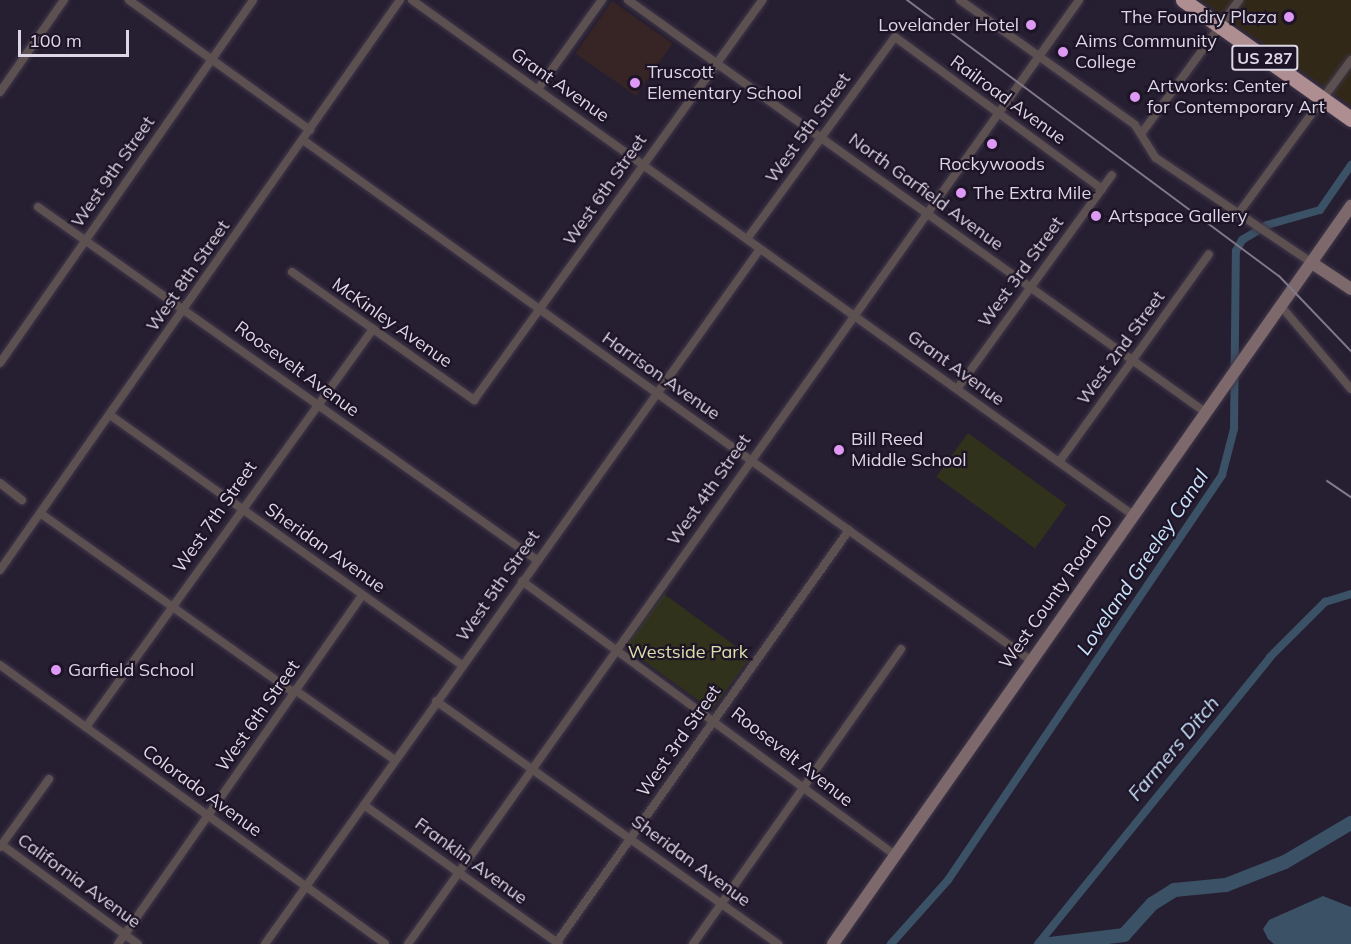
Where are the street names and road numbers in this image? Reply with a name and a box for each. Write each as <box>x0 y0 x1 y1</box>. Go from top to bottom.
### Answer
street label: Grant Avenue <box>507 43 613 127</box>
road number: US 287 <box>1230 45 1300 71</box>
street label: Railroad Avenue <box>946 51 1070 149</box>
street label: West 5th Street <box>761 69 855 187</box>
street label: West 9th Street <box>67 112 159 232</box>
street label: North Garfield Avenue <box>844 129 1008 255</box>
street label: West 6th Street <box>559 130 651 250</box>
street label: West 3rd Street <box>974 213 1068 331</box>
street label: West 8th Street <box>142 216 234 336</box>
street label: McKinley Avenue <box>328 274 456 372</box>
street label: West 2nd Street <box>1073 287 1169 409</box>
street label: Roosevelt Avenue <box>231 317 363 421</box>
street label: Grant Avenue <box>903 326 1009 410</box>
street label: Harrison Avenue <box>598 327 724 425</box>
street label: West 4th Street <box>663 430 755 550</box>
street label: West 7th Street <box>169 457 261 577</box>
street label: Sheridan Avenue <box>261 498 389 598</box>
street label: West County Road 20 <box>995 511 1117 673</box>
street label: West 5th Street <box>452 526 544 646</box>
street label: West 6th Street <box>212 656 304 776</box>
street label: West 3rd Street <box>633 681 725 801</box>
street label: Roosevelt Avenue <box>727 703 857 811</box>
street label: Colorado Avenue <box>138 740 266 842</box>
street label: Sheridan Avenue <box>627 811 755 911</box>
street label: Franklin Avenue <box>411 813 531 909</box>
street label: California Avenue <box>13 829 145 933</box>

